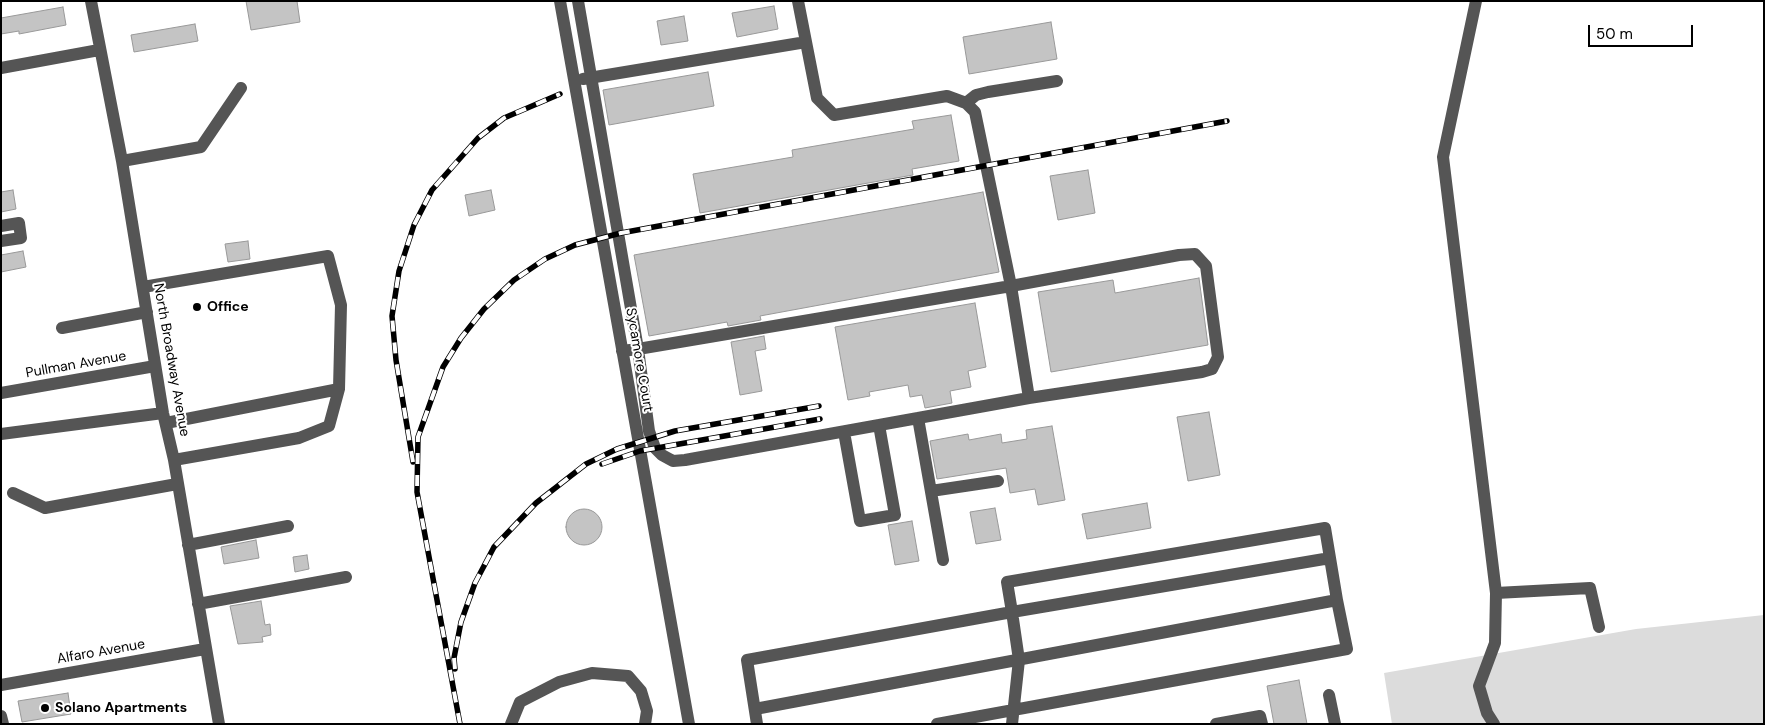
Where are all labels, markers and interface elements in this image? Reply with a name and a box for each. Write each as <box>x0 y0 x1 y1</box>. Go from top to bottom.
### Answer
scale bar <box>1590 15 1695 47</box>
text: 50 m <box>1596 24 1633 44</box>
street label: North Broadway Avenue <box>149 282 193 438</box>
place label: Office <box>207 299 249 315</box>
marker: Office <box>191 301 203 313</box>
street label: Sycamore Court <box>622 307 656 413</box>
street label: Pullman Avenue <box>24 348 128 382</box>
street label: Alfaro Avenue <box>56 636 146 668</box>
place label: Solano Apartments <box>55 700 187 716</box>
marker: Solano Apartments <box>39 702 51 714</box>

